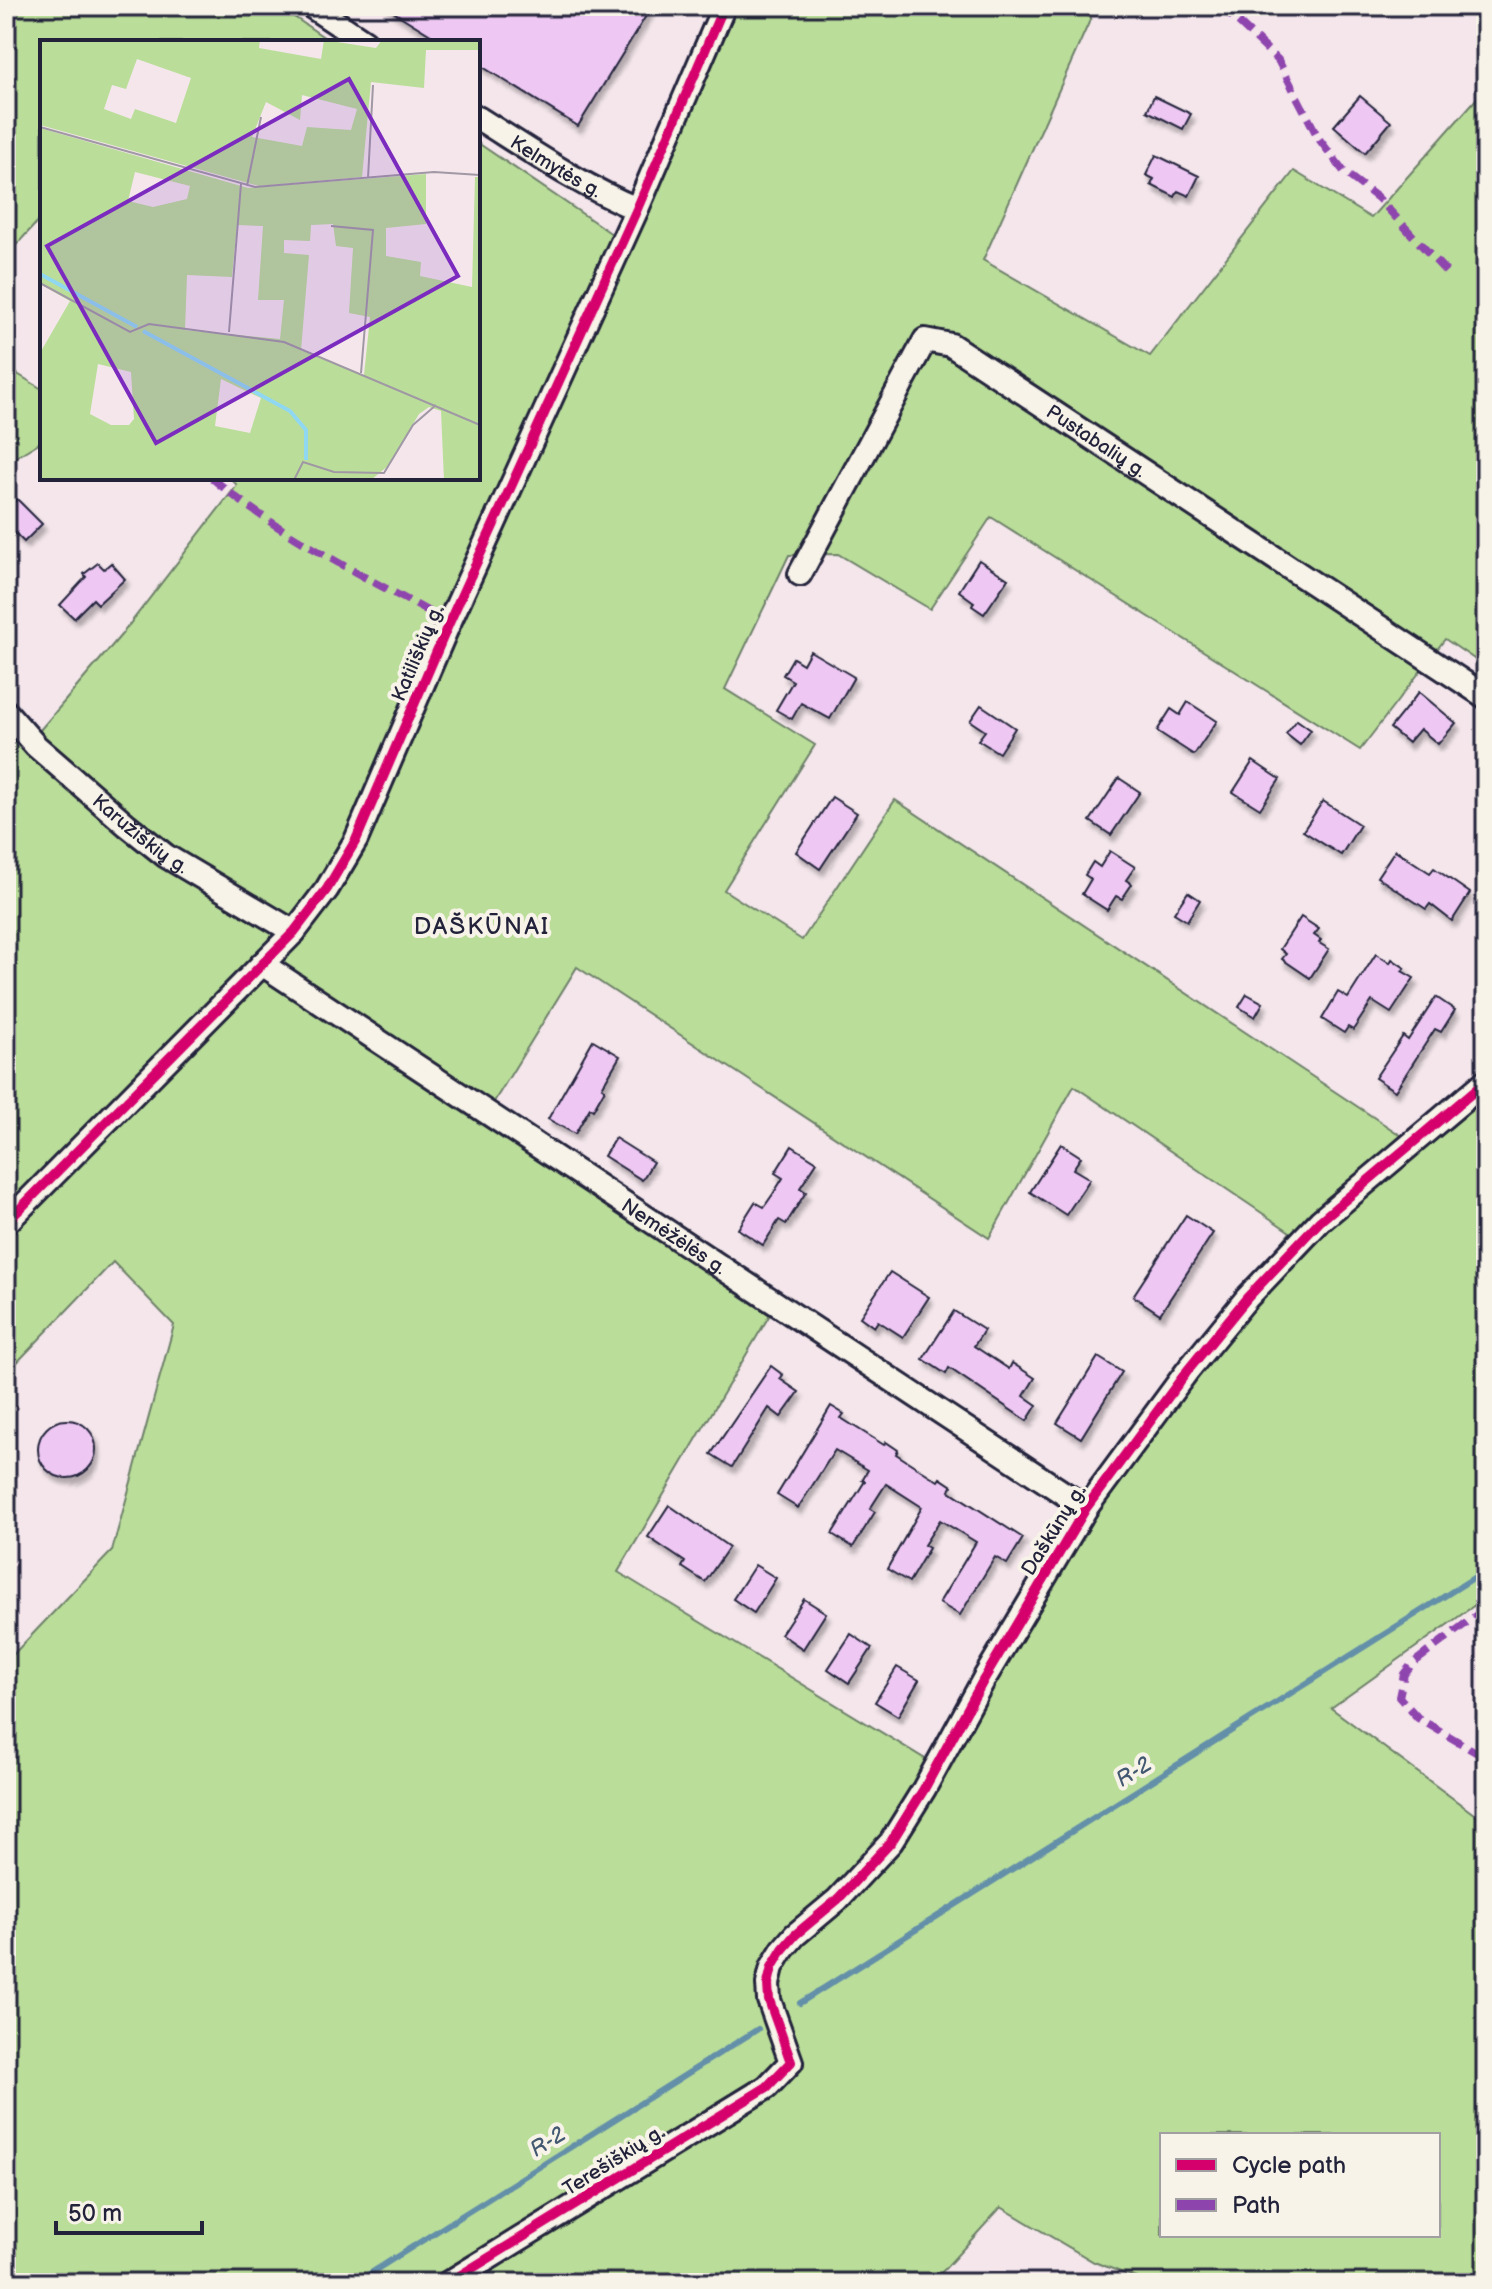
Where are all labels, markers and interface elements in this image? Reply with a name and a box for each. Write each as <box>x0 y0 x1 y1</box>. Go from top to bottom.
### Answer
inset map <box>40 40 480 480</box>
street label: Kelmytės g. <box>506 131 605 204</box>
street label: Pustabalių g. <box>1041 400 1151 483</box>
street label: Katiliškių g. <box>387 602 449 705</box>
street label: Karužiškių g. <box>87 790 192 879</box>
district label: DAŠKŪNAI <box>414 912 550 941</box>
street label: Nemėžėlės g. <box>617 1194 731 1280</box>
street label: Daškūnų g. <box>1017 1481 1091 1580</box>
water label: R-2 <box>1111 1751 1157 1793</box>
street label: Terešiškių g. <box>559 2120 668 2201</box>
water label: R-2 <box>525 2121 571 2163</box>
legend <box>1160 2133 1440 2237</box>
text: Cycle path <box>1232 2151 1346 2180</box>
scale bar <box>56 2185 202 2235</box>
text: Path <box>1232 2191 1280 2220</box>
text: 50 m <box>68 2199 122 2228</box>

